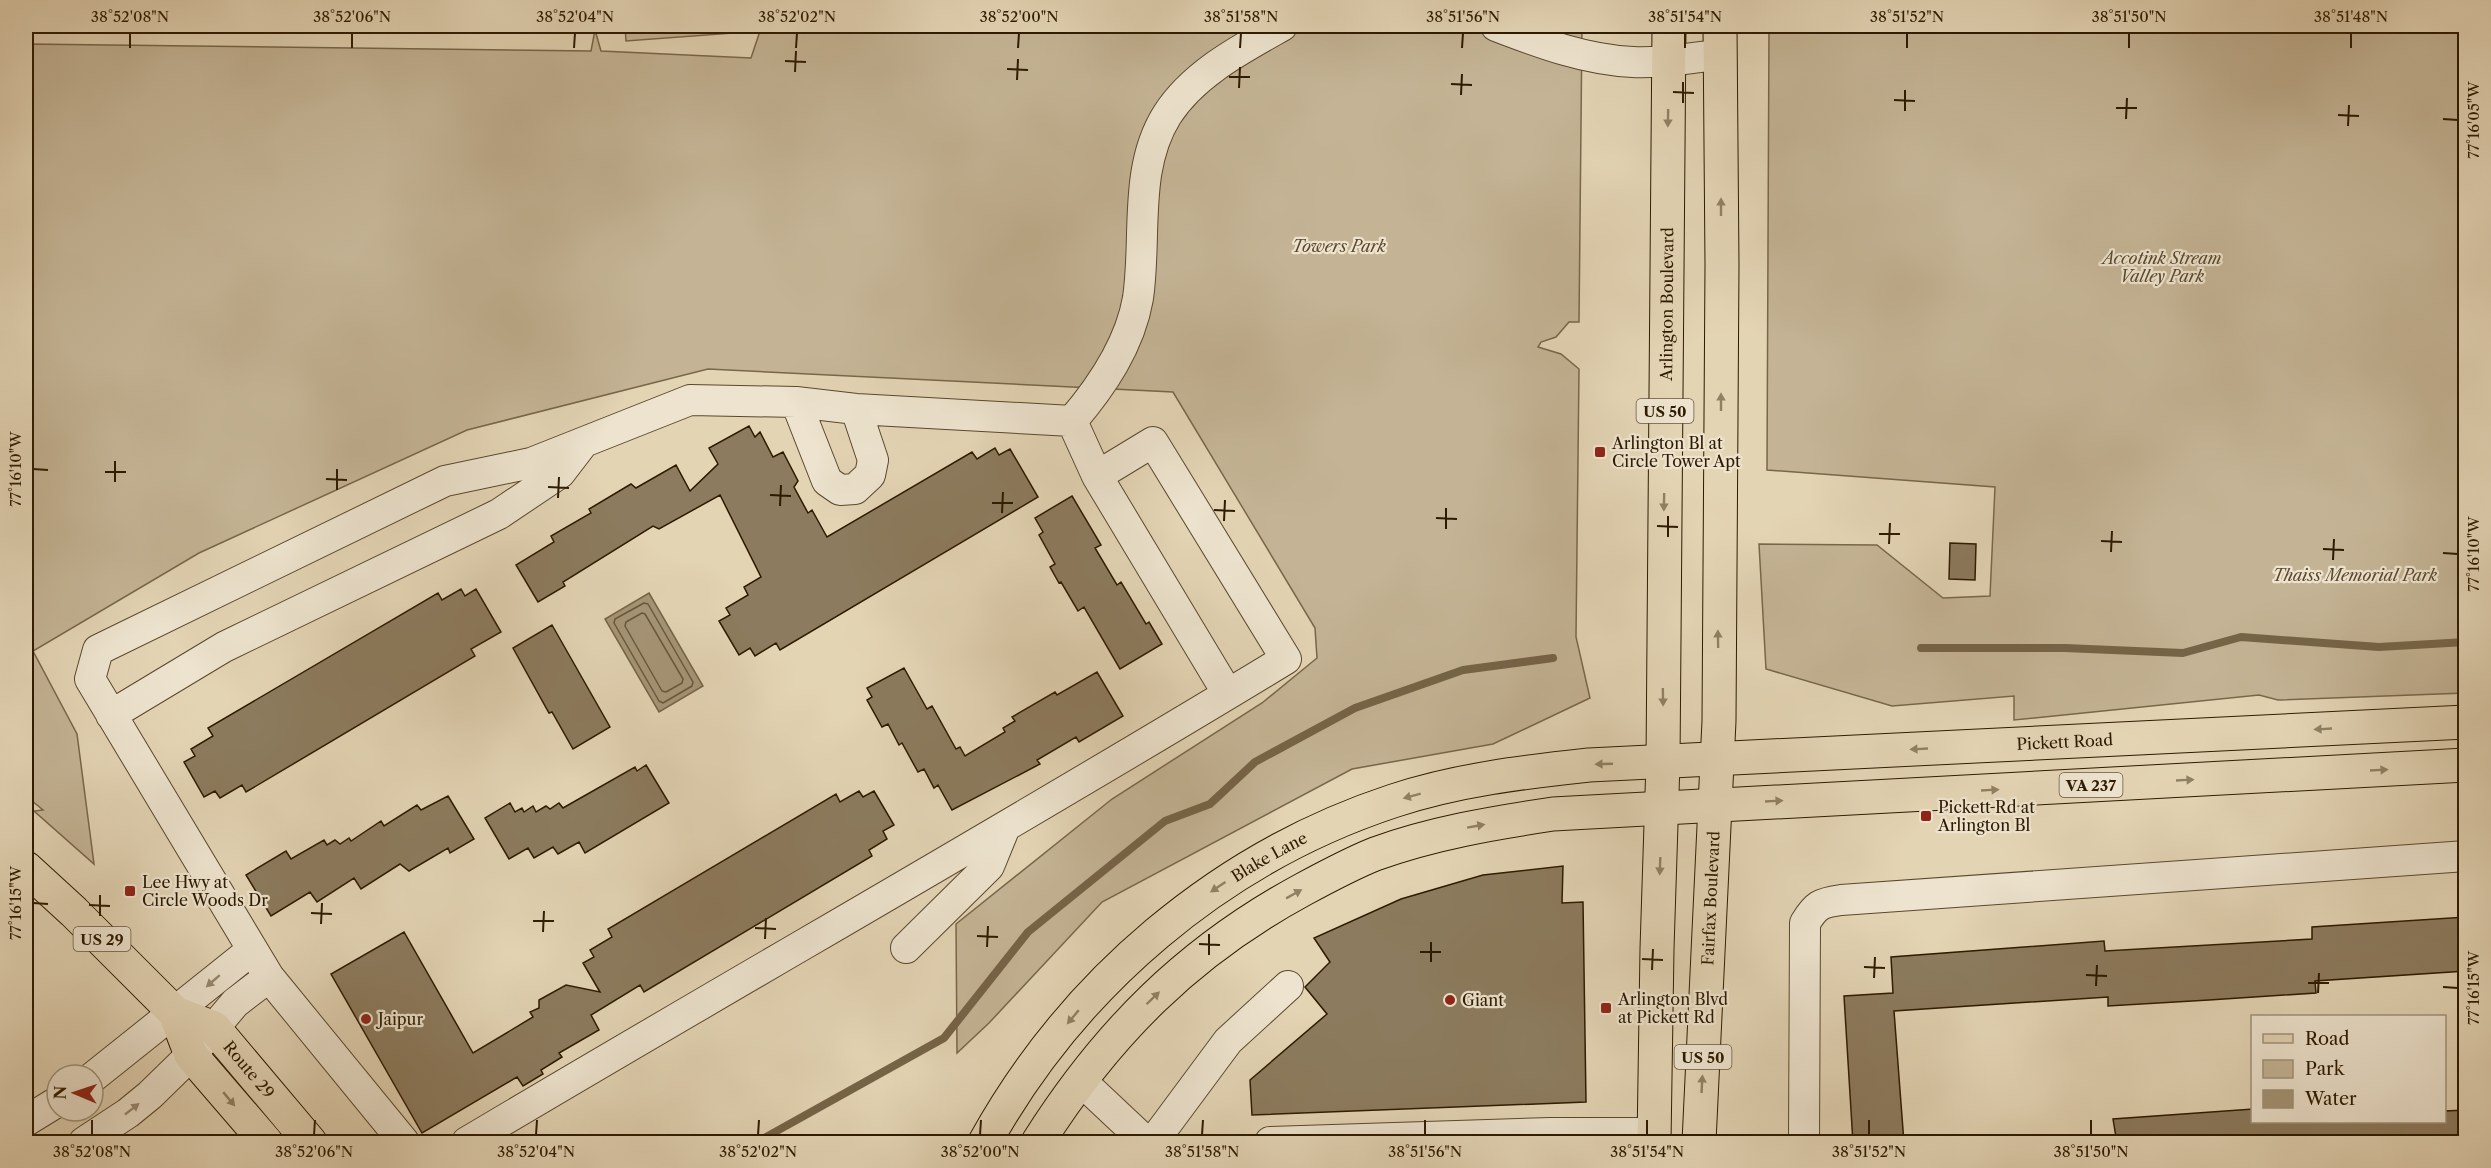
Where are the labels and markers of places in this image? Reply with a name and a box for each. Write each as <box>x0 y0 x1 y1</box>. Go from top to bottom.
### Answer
place label: Arlington Bl at Circle Tower Apt <box>1611 433 1741 471</box>
marker: Arlington Bl at Circle Tower Apt <box>1593 445 1607 459</box>
place label: Pickett Rd at Arlington Bl <box>1937 797 2035 835</box>
marker: Pickett Rd at Arlington Bl <box>1919 809 1933 823</box>
place label: Lee Hwy at Circle Woods Dr <box>142 872 268 910</box>
marker: Lee Hwy at Circle Woods Dr <box>123 884 137 898</box>
place label: Arlington Blvd at Pickett Rd <box>1617 989 1728 1027</box>
place label: Giant <box>1462 990 1504 1010</box>
marker: Giant <box>1443 993 1457 1007</box>
marker: Arlington Blvd at Pickett Rd <box>1599 1001 1613 1015</box>
place label: Jaipur <box>375 1009 423 1029</box>
marker: Jaipur <box>359 1012 373 1026</box>

